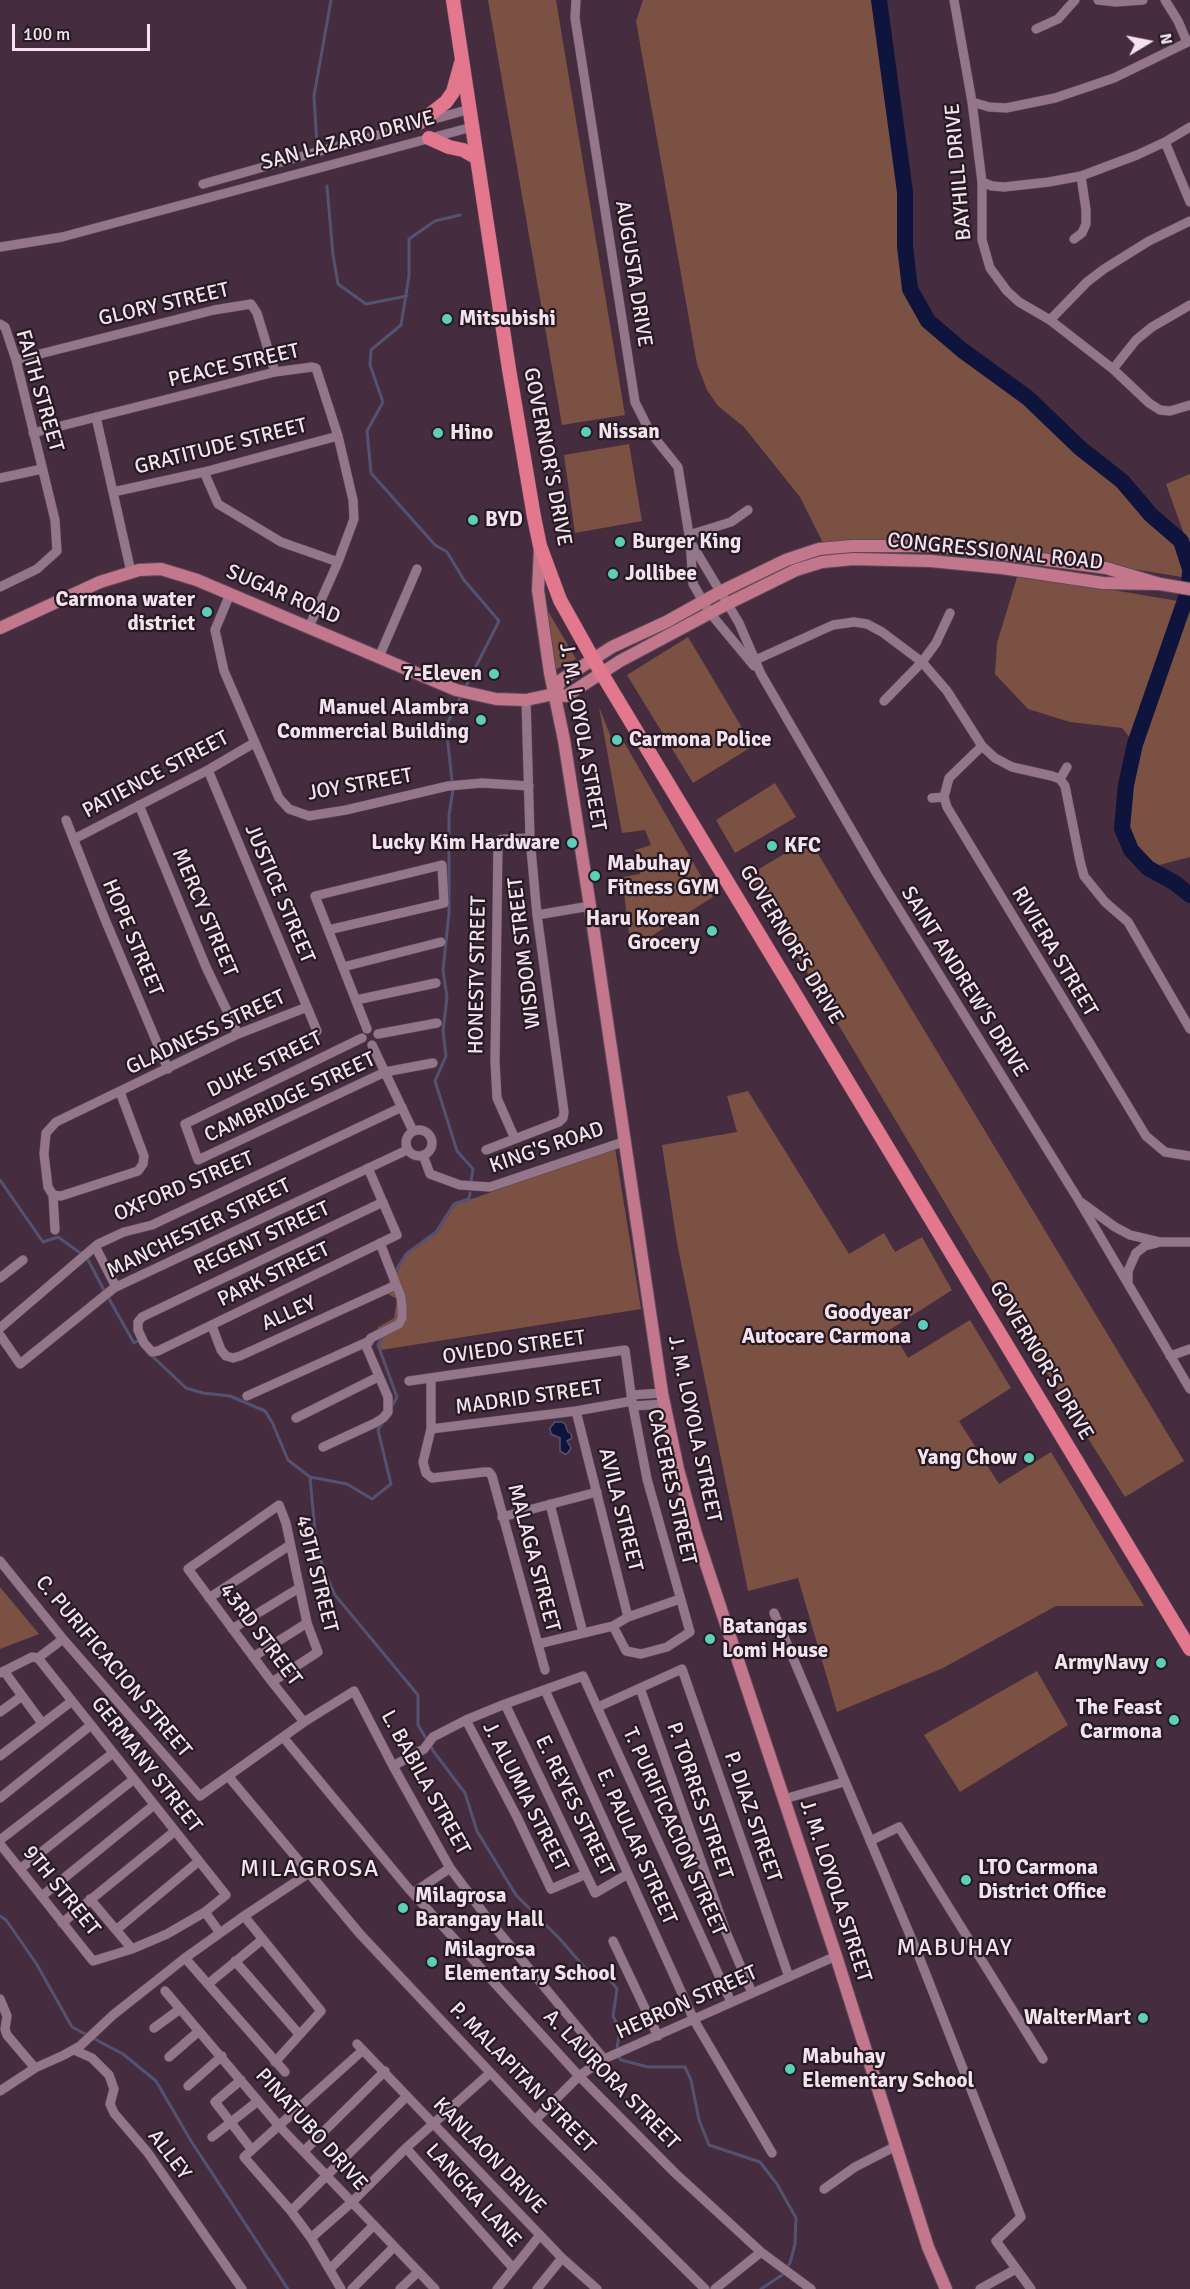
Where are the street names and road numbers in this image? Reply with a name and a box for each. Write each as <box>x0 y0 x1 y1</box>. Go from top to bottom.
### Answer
street label: BAYHILL DRIVE <box>940 102 978 242</box>
street label: SAN LAZARO DRIVE <box>258 106 438 176</box>
street label: AUGUSTA DRIVE <box>609 199 657 349</box>
street label: GLORY STREET <box>96 278 232 332</box>
street label: FAITH STREET <box>10 327 68 455</box>
street label: PEACE STREET <box>166 339 302 393</box>
street label: GOVERNOR'S DRIVE <box>517 366 577 548</box>
street label: GRATITUDE STREET <box>132 413 310 481</box>
street label: CONGRESSIONAL ROAD <box>886 528 1104 576</box>
street label: SUGAR ROAD <box>222 560 344 630</box>
street label: J. M. LOYOLA STREET <box>553 641 611 833</box>
street label: PATIENCE STREET <box>78 726 234 824</box>
street label: JOY STREET <box>306 763 414 807</box>
street label: JUSTICE STREET <box>238 821 320 967</box>
street label: MERCY STREET <box>166 845 242 981</box>
street label: GOVERNOR'S DRIVE <box>734 861 848 1029</box>
street label: HOPE STREET <box>96 876 168 1000</box>
street label: WISDOM STREET <box>503 876 547 1030</box>
street label: SAINT ANDREW'S DRIVE <box>895 882 1033 1082</box>
street label: RIVIERA STREET <box>1005 882 1103 1022</box>
street label: HONESTY STREET <box>464 895 492 1055</box>
street label: GLADNESS STREET <box>122 985 290 1081</box>
street label: DUKE STREET <box>203 1026 327 1104</box>
street label: CAMBRIDGE STREET <box>201 1047 379 1149</box>
street label: KING'S ROAD <box>486 1117 608 1179</box>
street label: OXFORD STREET <box>110 1146 258 1228</box>
street label: MANCHESTER STREET <box>103 1174 295 1284</box>
street label: REGENT STREET <box>190 1196 334 1282</box>
street label: PARK STREET <box>214 1237 334 1313</box>
street label: GOVERNOR'S DRIVE <box>984 1277 1098 1445</box>
street label: ALLEY <box>258 1291 320 1337</box>
street label: OVIEDO STREET <box>441 1326 587 1370</box>
street label: J. M. LOYOLA STREET <box>662 1333 726 1525</box>
street label: MADRID STREET <box>454 1375 604 1421</box>
street label: CACERES STREET <box>641 1407 701 1567</box>
street label: AVILA STREET <box>592 1446 648 1574</box>
street label: MALAGA STREET <box>501 1481 565 1635</box>
street label: 49TH STREET <box>289 1513 343 1635</box>
street label: C. PURIFICACION STREET <box>30 1571 196 1763</box>
street label: 43RD STREET <box>213 1579 307 1691</box>
street label: GERMANY STREET <box>85 1692 207 1838</box>
street label: L. BABILA STREET <box>375 1706 475 1860</box>
street label: J. ALUMIA STREET <box>476 1718 574 1876</box>
street label: P. TORRES STREET <box>660 1719 738 1883</box>
street label: T. PURIFICACION STREET <box>617 1724 731 1940</box>
street label: E. REYES STREET <box>529 1732 619 1880</box>
street label: P. DIAZ STREET <box>718 1748 786 1886</box>
street label: E. PAULAR STREET <box>590 1765 682 1929</box>
street label: J. M. LOYOLA STREET <box>794 1797 876 1985</box>
street label: 9TH STREET <box>17 1841 105 1941</box>
street label: HEBRON STREET <box>612 1961 762 2045</box>
street label: P. MALAPITAN STREET <box>444 1997 600 2159</box>
street label: A. LAURORA STREET <box>538 2005 684 2155</box>
street label: PINATUBO DRIVE <box>250 2064 372 2196</box>
street label: KANLAON DRIVE <box>427 2093 551 2219</box>
street label: ALLEY <box>142 2125 196 2185</box>
street label: LANGKA LANE <box>420 2139 526 2253</box>

